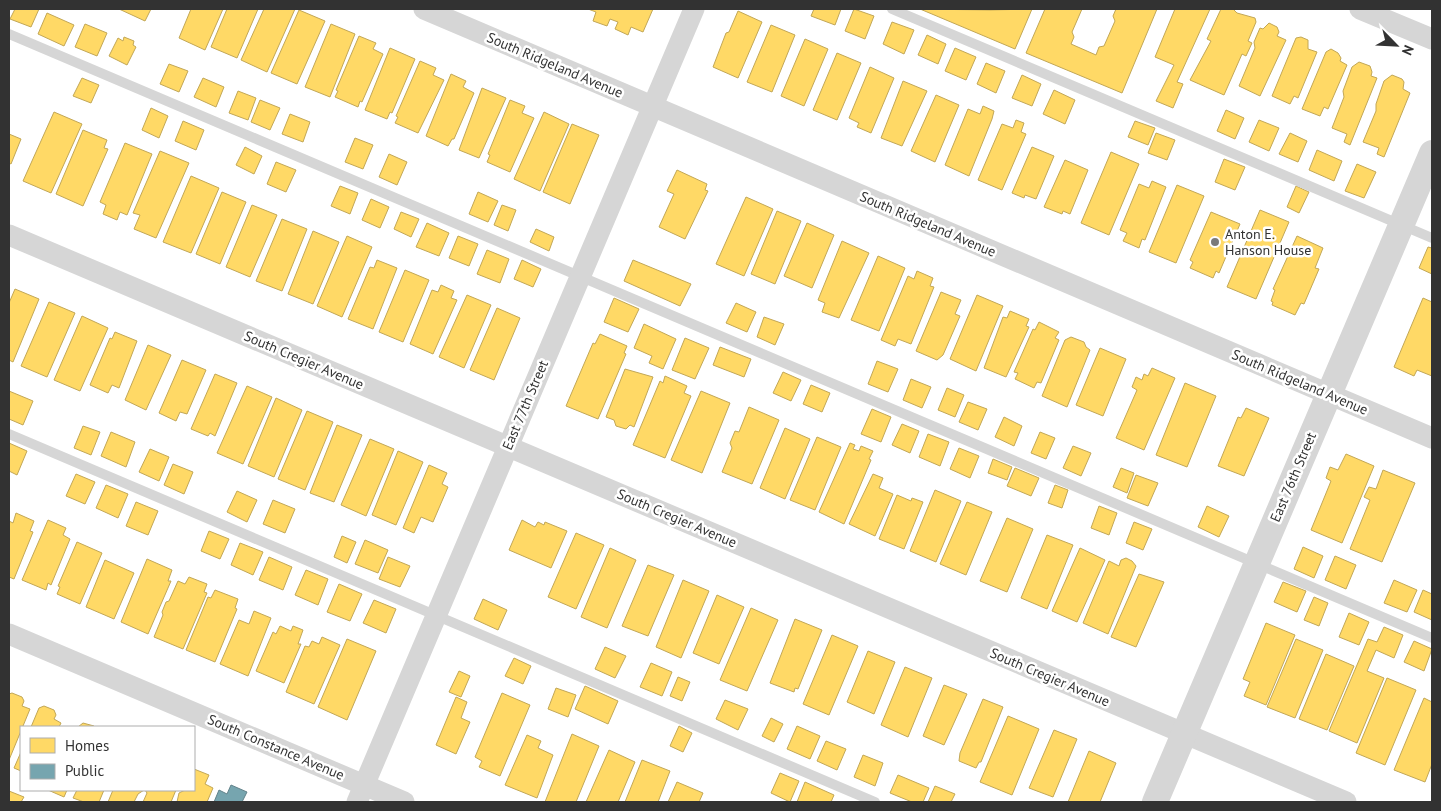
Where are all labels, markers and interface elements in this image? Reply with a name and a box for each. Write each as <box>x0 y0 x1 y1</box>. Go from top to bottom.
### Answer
north arrow <box>1371 20 1421 70</box>
street label: South Ridgeland Avenue <box>484 28 626 102</box>
text: N <box>1398 42 1418 58</box>
street label: South Ridgeland Avenue <box>857 187 999 261</box>
place label: Anton E. Hanson House <box>1225 225 1311 259</box>
marker: Anton E. Hanson House <box>1209 236 1221 248</box>
street label: South Cregier Avenue <box>241 327 367 393</box>
street label: South Ridgeland Avenue <box>1229 345 1371 419</box>
street label: East 77th Street <box>498 357 552 453</box>
street label: East 76th Street <box>1266 429 1320 525</box>
street label: South Cregier Avenue <box>614 485 740 551</box>
street label: South Cregier Avenue <box>987 644 1113 710</box>
street label: South Constance Avenue <box>205 710 347 784</box>
legend <box>20 726 195 791</box>
text: Homes <box>65 736 109 755</box>
text: Public <box>65 761 104 780</box>

